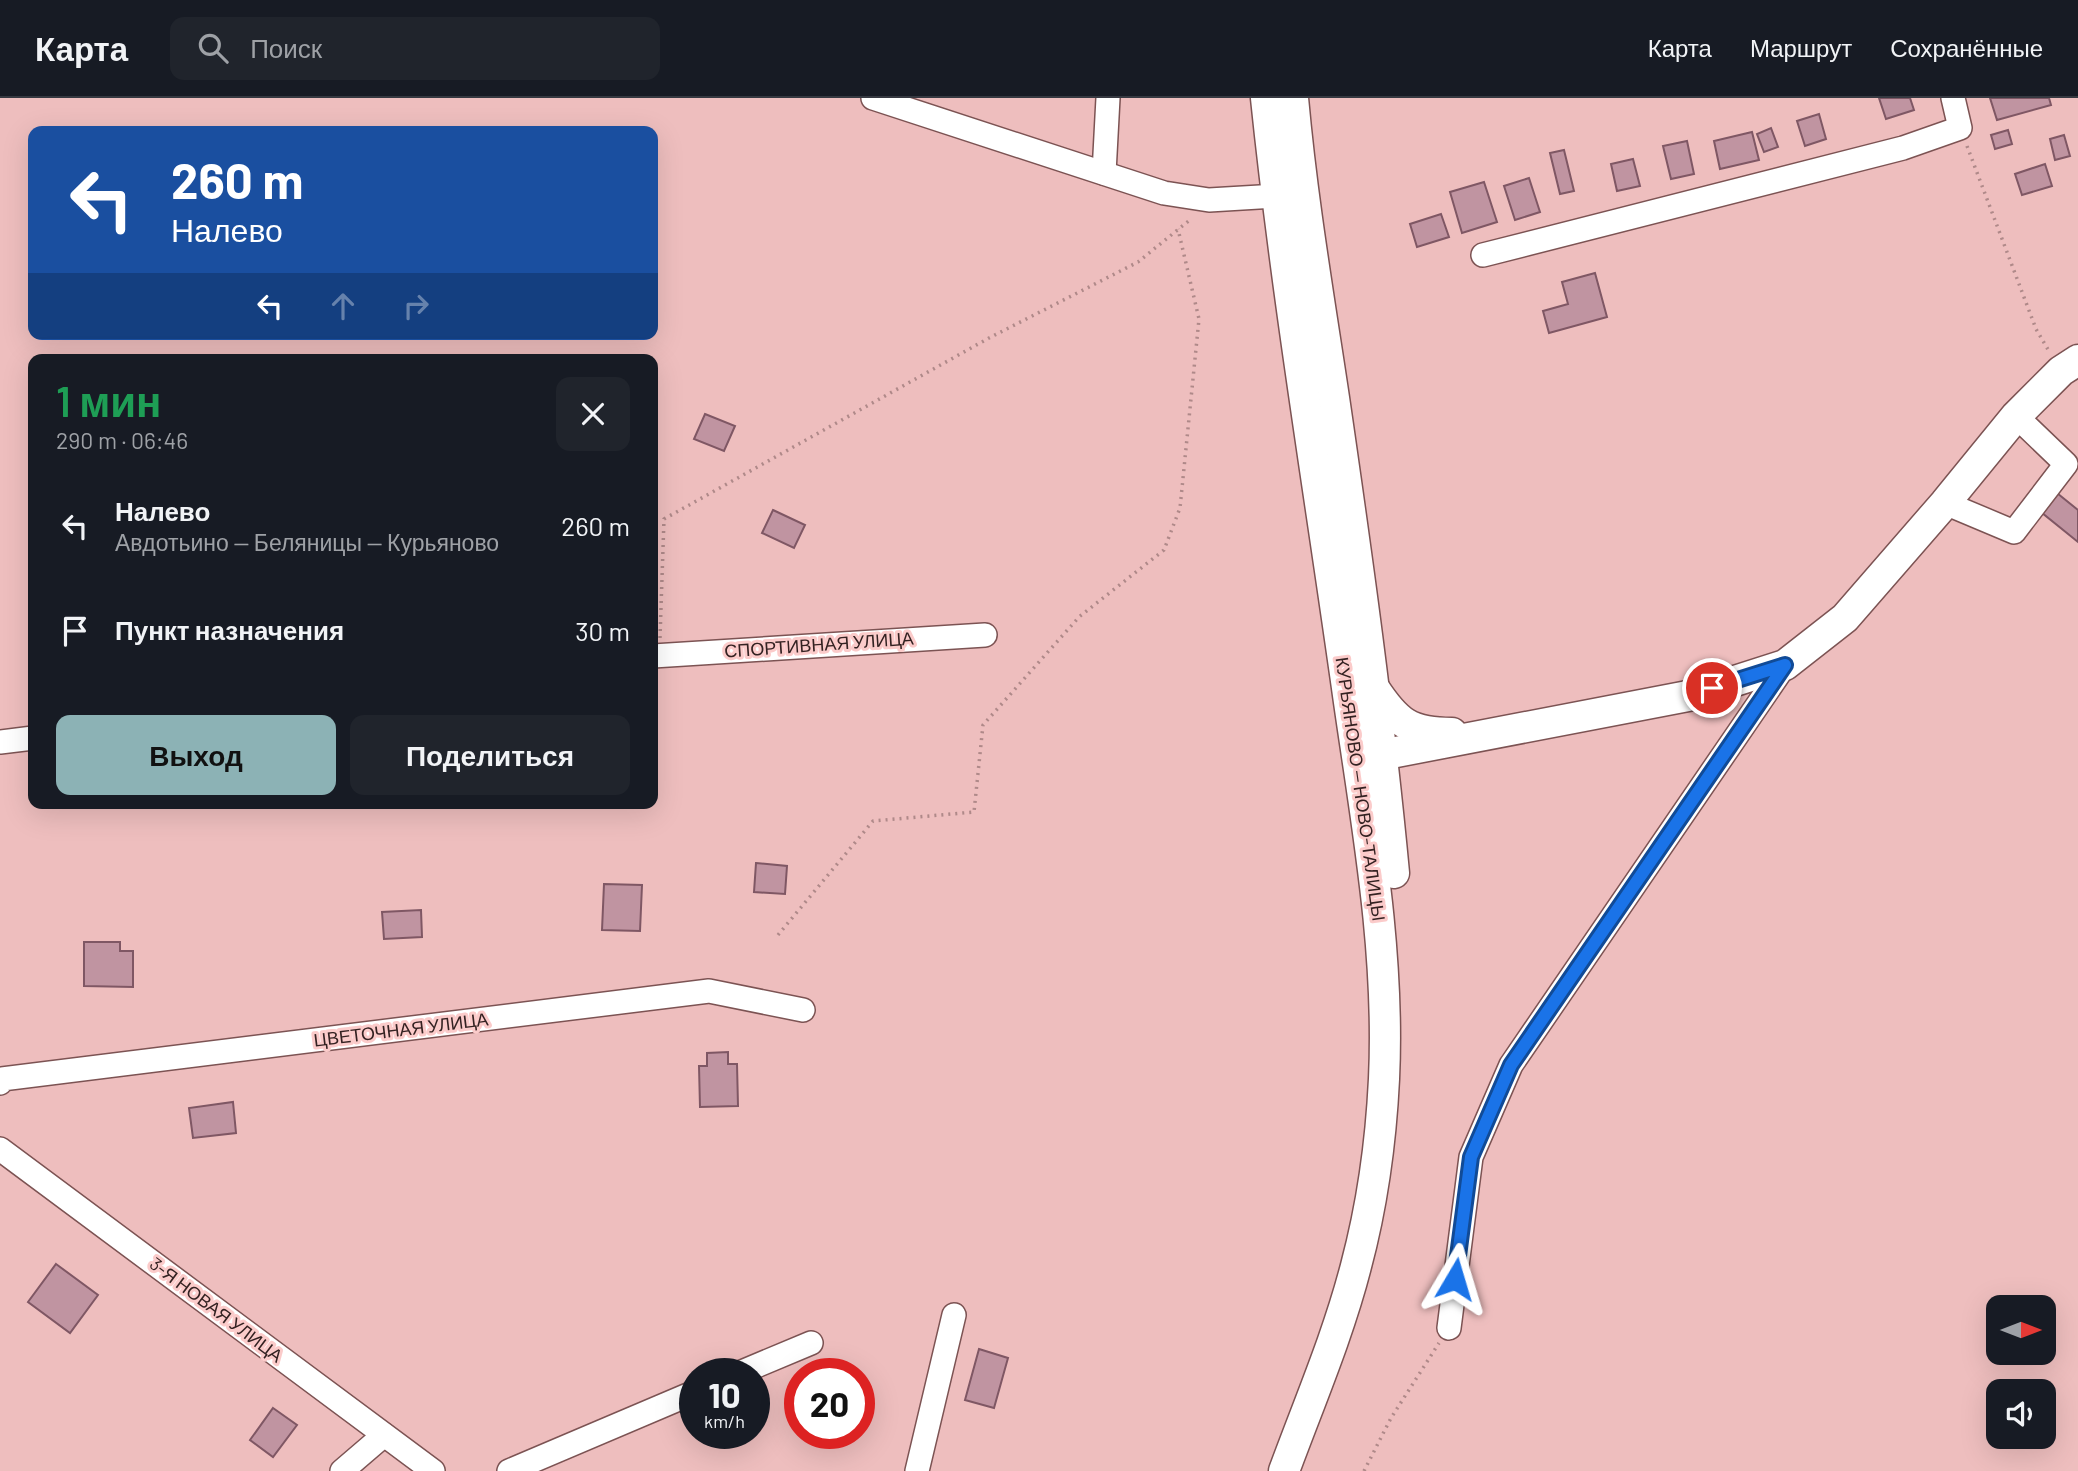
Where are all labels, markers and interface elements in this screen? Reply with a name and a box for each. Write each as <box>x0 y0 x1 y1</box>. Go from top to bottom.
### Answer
search box <box>170 17 660 80</box>
text: Карта <box>35 28 128 68</box>
icon: search <box>194 29 232 67</box>
text: Поиск <box>250 32 322 63</box>
text: Карта <box>1648 33 1712 62</box>
text: Маршрут <box>1750 33 1852 62</box>
text: Сохранённые <box>1890 33 2043 62</box>
text: 260 m <box>171 150 303 209</box>
icon: left <box>56 154 147 245</box>
text: Налево <box>171 210 283 248</box>
icon: left <box>251 287 289 325</box>
icon: ahead <box>324 287 362 325</box>
icon: right <box>397 287 435 325</box>
text: 1 мин <box>56 375 161 425</box>
button: close <box>556 377 630 451</box>
text: 290 m · 06:46 <box>56 426 188 454</box>
text: Налево <box>115 495 210 526</box>
icon: left <box>56 507 94 545</box>
text: 260 m <box>561 510 630 541</box>
text: Авдотьино — Беляницы — Курьяново <box>115 528 499 556</box>
icon: arrive <box>56 612 94 650</box>
text: Пункт назначения <box>115 614 344 645</box>
text: 30 m <box>575 615 630 646</box>
street label: СПОРТИВНАЯ УЛИЦА <box>724 626 914 662</box>
street label: КУРЬЯНОВО — НОВО-ТАЛИЦЫ <box>1332 655 1390 922</box>
pin <box>1682 658 1742 718</box>
icon: arrive <box>1693 669 1731 707</box>
button: Выход <box>56 715 336 795</box>
button: Поделиться <box>350 715 630 795</box>
street label: ЦВЕТОЧНАЯ УЛИЦА <box>312 1007 489 1051</box>
position arrow <box>1418 1242 1492 1316</box>
street label: 3-Я НОВАЯ УЛИЦА <box>146 1252 287 1366</box>
north arrow <box>1986 1295 2056 1365</box>
map controls <box>1986 1295 2056 1449</box>
speed limit sign: 20 <box>784 1358 875 1449</box>
text: 10 <box>708 1373 741 1415</box>
button: sound <box>1986 1379 2056 1449</box>
text: km/h <box>704 1410 745 1432</box>

